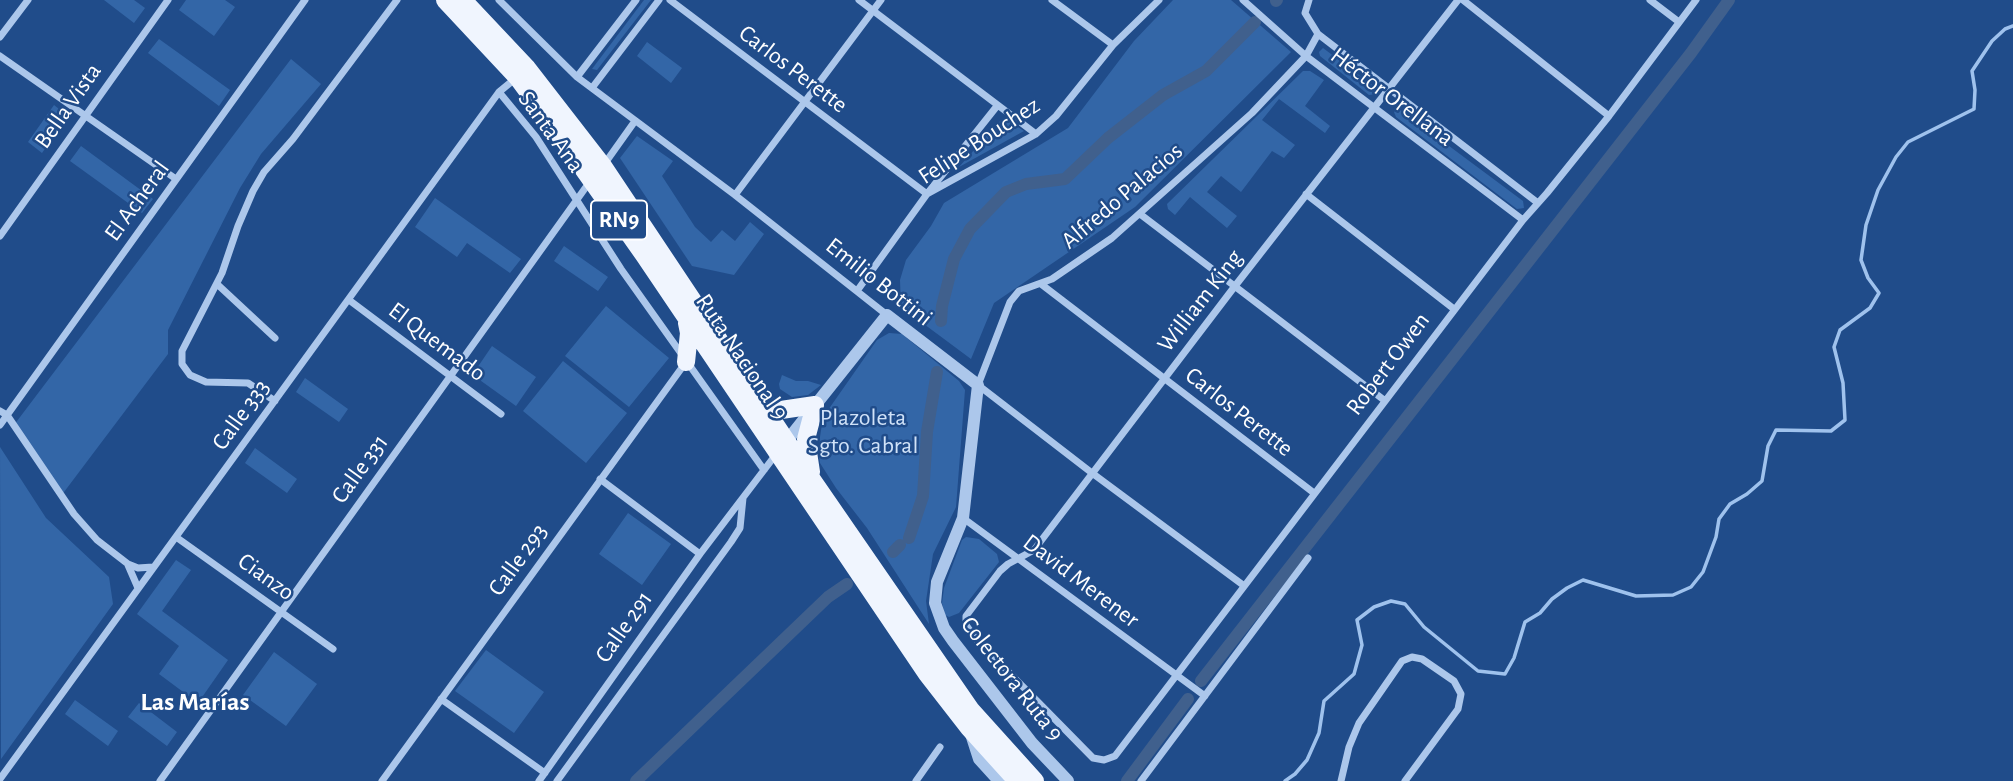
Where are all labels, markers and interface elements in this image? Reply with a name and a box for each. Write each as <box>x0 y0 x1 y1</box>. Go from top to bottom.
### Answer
street label: Carlos Perette <box>733 19 853 119</box>
street label: Héctor Orellana <box>1325 41 1459 153</box>
street label: Bella Vista <box>28 58 108 154</box>
street label: Santa Ana <box>512 86 590 178</box>
street label: Felipe Bouchez <box>913 91 1045 191</box>
street label: Alfredo Palacios <box>1055 137 1189 255</box>
street label: El Acheral <box>98 155 176 247</box>
road number: RN9 <box>591 200 647 240</box>
street label: Emilio Bottini <box>820 231 938 333</box>
street label: William King <box>1151 244 1249 358</box>
street label: Ruta Nacional 9 <box>689 288 795 426</box>
street label: El Quemado <box>383 296 491 388</box>
street label: Robert Owen <box>1340 307 1436 421</box>
street label: Carlos Perette <box>1179 361 1299 463</box>
street label: Calle 333 <box>206 374 276 456</box>
park label: Plazoleta Sgto. Cabral <box>808 404 918 460</box>
street label: Calle 331 <box>325 429 395 509</box>
street label: Calle 293 <box>482 518 554 602</box>
street label: David Merener <box>1017 528 1145 634</box>
street label: Cianzo <box>232 547 300 607</box>
street label: Calle 291 <box>589 586 659 668</box>
street label: Colectora Ruta 9 <box>954 611 1070 747</box>
district label: Las Marías <box>141 686 249 718</box>

